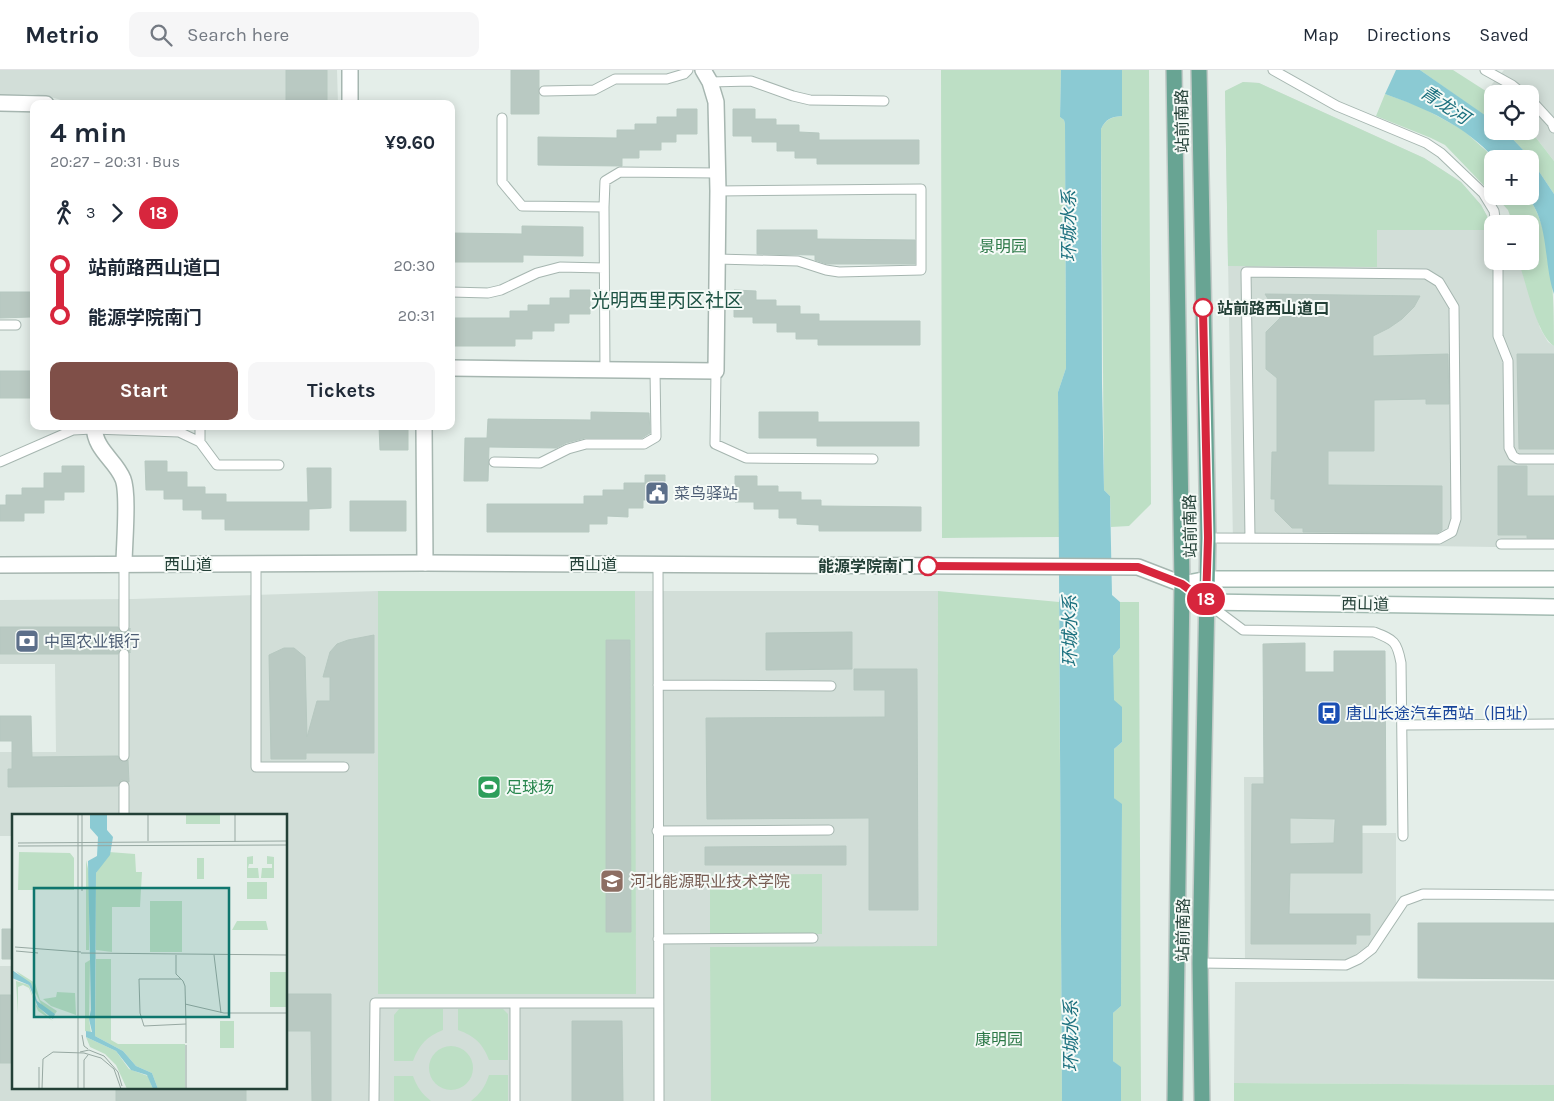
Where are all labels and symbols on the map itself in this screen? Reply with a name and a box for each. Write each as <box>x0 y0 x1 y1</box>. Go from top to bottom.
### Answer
water label: 青龙河 <box>1416 81 1476 131</box>
street label: 站前南路 <box>1172 89 1192 153</box>
water label: 环城水系 <box>1058 189 1080 262</box>
park label: 景明园 <box>979 237 1027 256</box>
district label: 光明西里丙区社区 <box>591 290 743 312</box>
marker: 站前路西山道口 <box>1193 298 1213 318</box>
place label: 站前路西山道口 <box>1217 299 1329 318</box>
public building icon: 菜鸟驿站 <box>644 480 670 506</box>
place label: 菜鸟驿站 <box>674 484 738 503</box>
street label: 站前南路 <box>1180 494 1200 558</box>
street label: 西山道 <box>164 555 212 574</box>
street label: 西山道 <box>569 555 617 574</box>
marker: 能源学院南门 <box>918 556 938 576</box>
place label: 能源学院南门 <box>818 557 914 576</box>
line badge: 18 <box>1184 583 1228 615</box>
water label: 环城水系 <box>1059 594 1081 667</box>
street label: 西山道 <box>1341 594 1389 614</box>
bank icon: 中国农业银行 <box>14 628 40 654</box>
place label: 中国农业银行 <box>44 632 140 651</box>
bus stop icon: 唐山长途汽车西站（旧址） <box>1316 700 1342 726</box>
place label: 唐山长途汽车西站（旧址） <box>1346 704 1538 723</box>
sports icon: 足球场 <box>476 774 502 800</box>
place label: 足球场 <box>506 778 554 797</box>
inset map <box>12 814 288 1088</box>
school or university icon: 河北能源职业技术学院 <box>599 868 625 894</box>
place label: 河北能源职业技术学院 <box>630 872 790 891</box>
street label: 站前南路 <box>1173 898 1193 962</box>
water label: 环城水系 <box>1060 999 1082 1072</box>
park label: 康明园 <box>975 1030 1023 1049</box>

